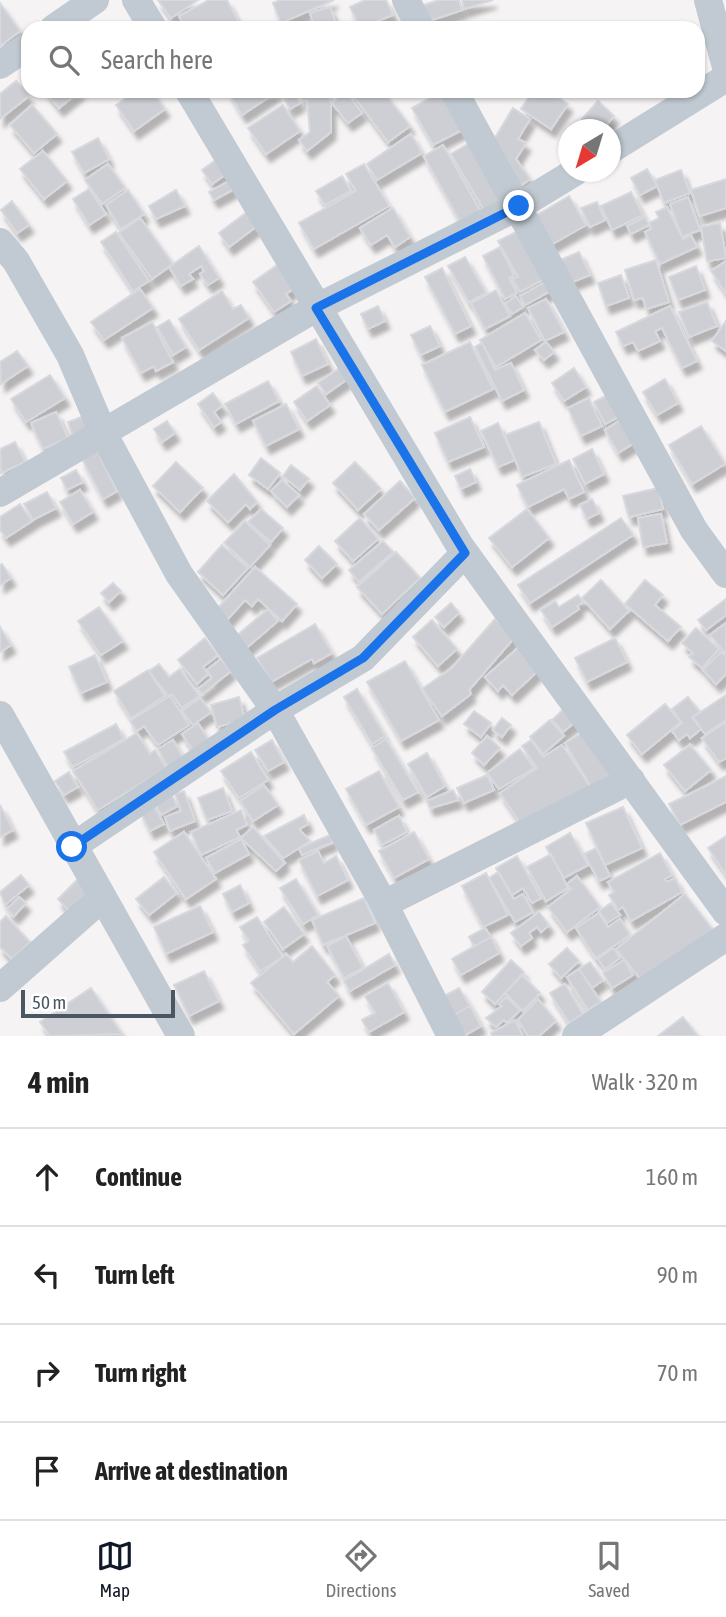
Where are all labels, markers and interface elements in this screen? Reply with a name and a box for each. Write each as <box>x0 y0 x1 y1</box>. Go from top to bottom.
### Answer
search box <box>21 21 705 98</box>
icon: search <box>45 41 83 79</box>
text: Search here <box>101 45 213 75</box>
north arrow <box>558 119 621 182</box>
route end <box>503 190 534 221</box>
route start <box>56 831 87 862</box>
scale bar <box>21 987 175 1019</box>
text: 50 m <box>32 991 66 1013</box>
text: 4 min <box>28 1065 89 1099</box>
text: Walk · 320 m <box>592 1069 698 1095</box>
icon: ahead <box>28 1158 66 1196</box>
text: Continue <box>95 1162 182 1192</box>
text: 160 m <box>646 1164 698 1190</box>
icon: left <box>28 1256 66 1294</box>
text: Turn left <box>95 1260 175 1290</box>
text: 90 m <box>657 1262 698 1288</box>
icon: right <box>28 1354 66 1392</box>
text: Turn right <box>95 1358 186 1388</box>
text: 70 m <box>657 1360 698 1386</box>
icon: arrive <box>28 1452 66 1490</box>
text: Arrive at destination <box>95 1456 288 1486</box>
tab: Map <box>96 1537 134 1601</box>
tab: Directions <box>326 1537 396 1601</box>
tab: Saved <box>588 1537 630 1601</box>

